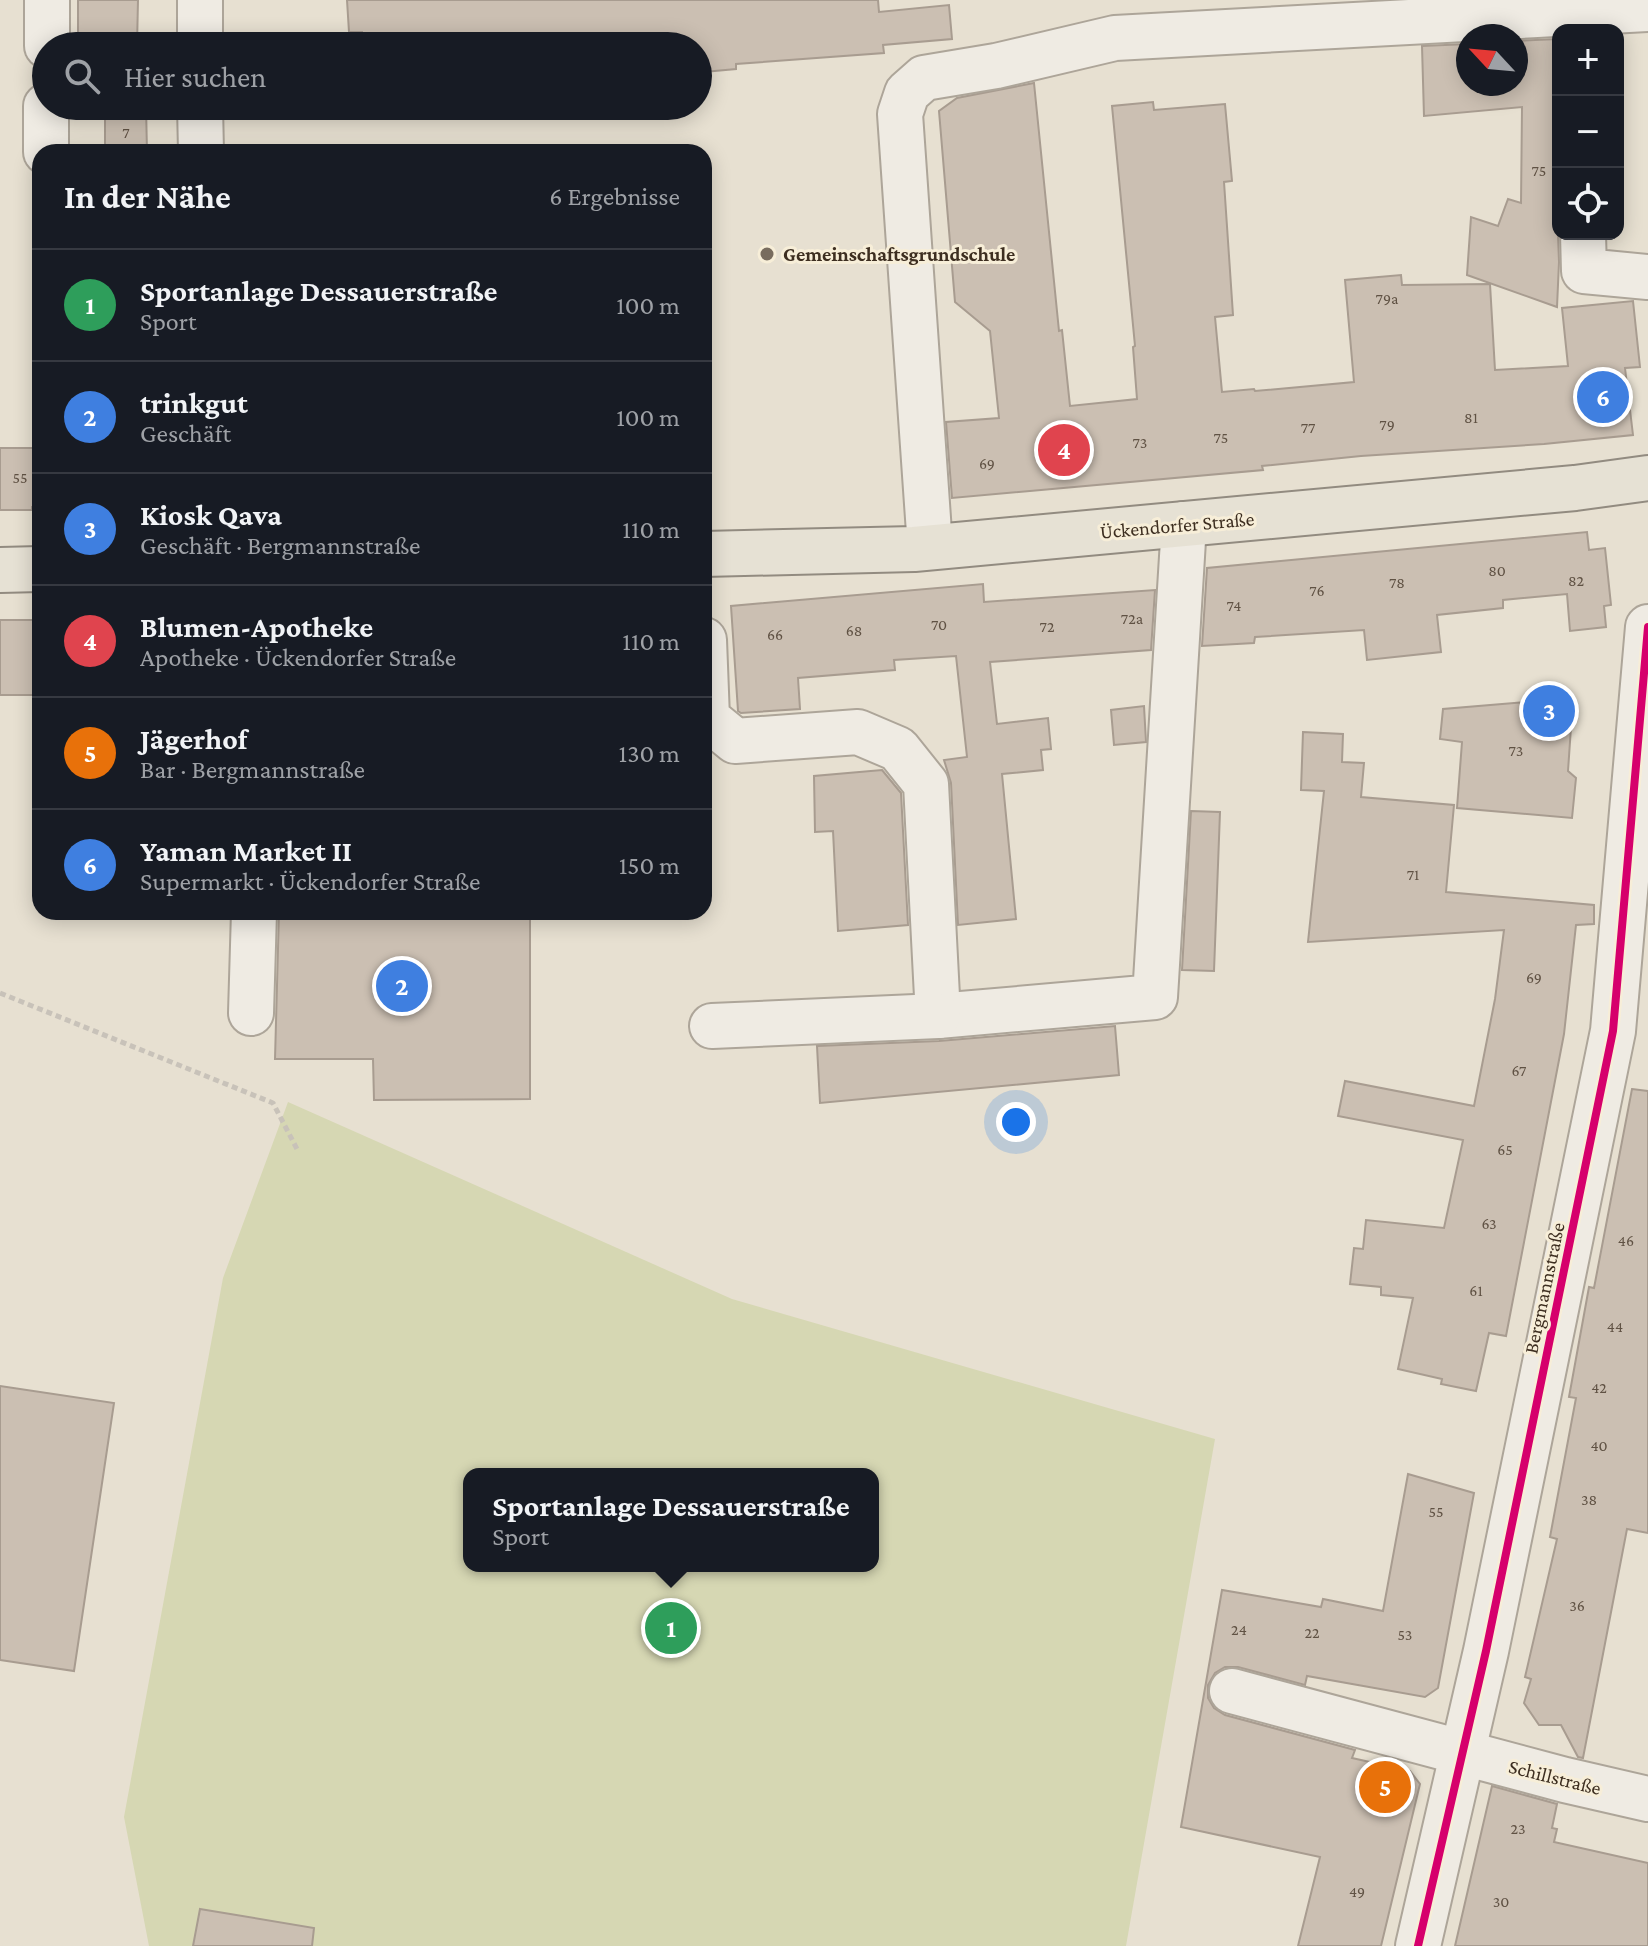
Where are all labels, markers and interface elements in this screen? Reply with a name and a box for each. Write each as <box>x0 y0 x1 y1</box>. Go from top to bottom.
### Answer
north arrow <box>1456 24 1528 96</box>
map controls <box>1552 24 1624 240</box>
button: + <box>1552 24 1624 96</box>
search box <box>32 32 712 120</box>
icon: search <box>60 54 104 98</box>
text: Hier suchen <box>124 60 266 93</box>
button: − <box>1552 96 1624 168</box>
house number: 7 <box>122 124 130 141</box>
house number: 75 <box>1532 162 1546 179</box>
button: locate <box>1552 168 1624 240</box>
text: In der Nähe <box>64 178 231 215</box>
text: 6 Ergebnisse <box>549 182 680 211</box>
place label: Gemeinschaftsgrundschule <box>783 243 1015 265</box>
marker: Gemeinschaftsgrundschule <box>758 245 776 263</box>
text: Sportanlage Dessauerstraße <box>140 274 497 307</box>
house number: 79a <box>1376 290 1399 307</box>
text: 1 <box>85 291 95 320</box>
text: 100 m <box>616 291 680 320</box>
text: Sport <box>140 307 197 336</box>
pin: 6 <box>1577 367 1629 427</box>
text: trinkgut <box>140 386 248 419</box>
text: 2 <box>83 403 97 432</box>
text: 100 m <box>616 403 680 432</box>
house number: 81 <box>1464 409 1478 426</box>
house number: 79 <box>1379 416 1395 433</box>
text: Geschäft <box>140 419 231 448</box>
house number: 77 <box>1301 419 1316 436</box>
pin: 4 <box>1038 420 1090 480</box>
house number: 75 <box>1214 429 1228 446</box>
house number: 73 <box>1133 434 1147 451</box>
house number: 69 <box>979 455 995 472</box>
house number: 55 <box>13 469 27 486</box>
text: Kiosk Qava <box>140 498 282 531</box>
street label: Ückendorfer Straße <box>1099 507 1255 543</box>
text: 3 <box>84 515 96 544</box>
text: 110 m <box>622 515 680 544</box>
text: Geschäft · Bergmannstraße <box>140 531 420 560</box>
house number: 80 <box>1488 562 1506 579</box>
house number: 82 <box>1568 572 1584 589</box>
house number: 78 <box>1389 574 1405 591</box>
house number: 76 <box>1309 582 1325 599</box>
house number: 74 <box>1226 597 1242 614</box>
text: Blumen-Apotheke <box>140 610 373 643</box>
house number: 72a <box>1121 610 1144 627</box>
house number: 70 <box>931 616 947 633</box>
house number: 72 <box>1040 618 1055 635</box>
house number: 68 <box>846 622 862 639</box>
house number: 66 <box>767 626 783 643</box>
text: 4 <box>83 627 97 656</box>
text: 110 m <box>622 627 680 656</box>
text: Apotheke · Ückendorfer Straße <box>140 643 456 672</box>
pin: 3 <box>1523 681 1575 741</box>
text: Jägerhof <box>140 722 247 755</box>
text: 5 <box>84 739 96 768</box>
text: 130 m <box>619 739 680 768</box>
house number: 73 <box>1509 742 1523 759</box>
text: Bar · Bergmannstraße <box>140 755 365 784</box>
text: Yaman Market II <box>140 834 352 867</box>
text: 6 <box>83 851 97 880</box>
text: 150 m <box>619 851 680 880</box>
house number: 71 <box>1407 866 1419 883</box>
text: Supermarkt · Ückendorfer Straße <box>140 867 481 896</box>
pin: 2 <box>376 956 428 1016</box>
house number: 69 <box>1526 969 1542 986</box>
house number: 67 <box>1512 1062 1527 1079</box>
your location <box>996 1102 1036 1142</box>
house number: 65 <box>1497 1141 1513 1158</box>
house number: 63 <box>1481 1215 1497 1232</box>
street label: Bergmannstraße <box>1519 1220 1570 1356</box>
house number: 46 <box>1618 1232 1634 1249</box>
house number: 61 <box>1469 1282 1483 1299</box>
house number: 44 <box>1607 1318 1623 1335</box>
house number: 42 <box>1591 1379 1607 1396</box>
house number: 40 <box>1590 1437 1608 1454</box>
popup <box>463 1468 879 1572</box>
text: Sportanlage Dessauerstraße <box>492 1489 850 1522</box>
house number: 38 <box>1581 1491 1597 1508</box>
house number: 55 <box>1429 1503 1443 1520</box>
text: Sport <box>492 1522 549 1551</box>
house number: 36 <box>1569 1597 1585 1614</box>
pin: 1 <box>645 1598 697 1658</box>
house number: 24 <box>1231 1621 1247 1638</box>
house number: 22 <box>1304 1624 1320 1641</box>
house number: 53 <box>1398 1626 1412 1643</box>
street label: Schillstraße <box>1507 1755 1604 1799</box>
pin: 5 <box>1359 1757 1411 1817</box>
house number: 23 <box>1510 1820 1526 1837</box>
house number: 49 <box>1349 1883 1365 1900</box>
house number: 30 <box>1493 1893 1509 1910</box>

